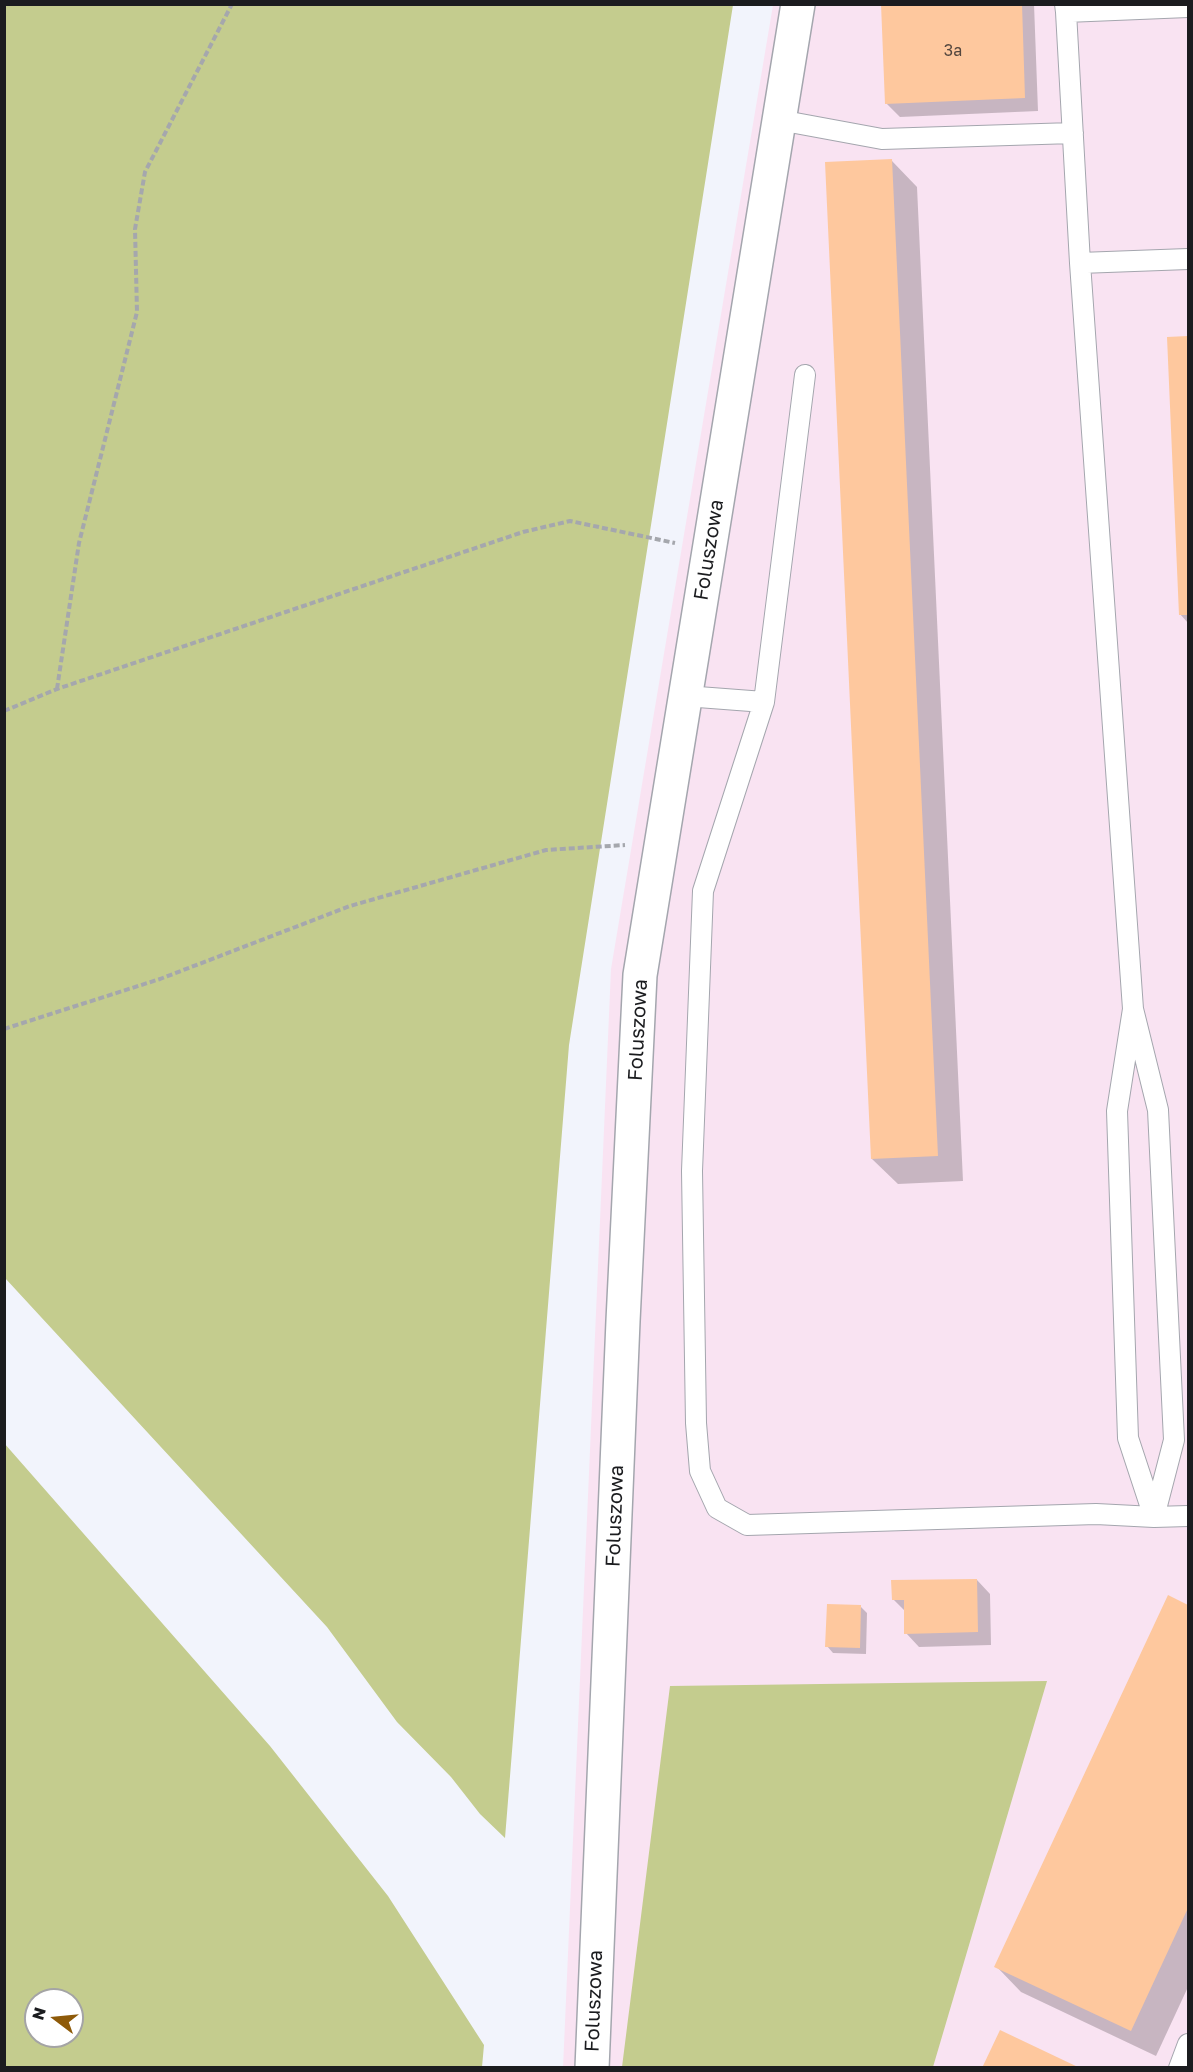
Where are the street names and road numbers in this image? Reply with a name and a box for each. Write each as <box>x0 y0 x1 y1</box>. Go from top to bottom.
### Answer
street label: Foluszowa <box>689 498 729 602</box>
street label: Foluszowa <box>623 978 653 1082</box>
street label: Foluszowa <box>601 1465 629 1567</box>
street label: Foluszowa <box>580 1950 608 2052</box>

